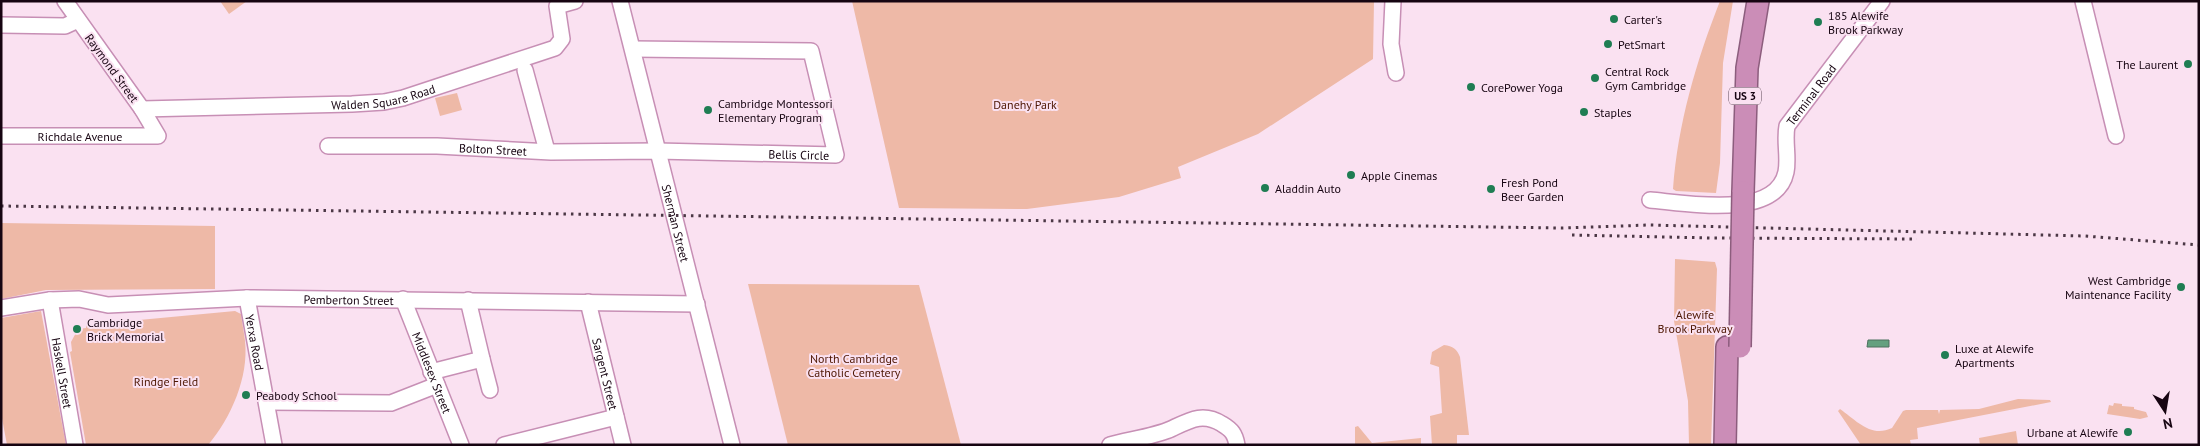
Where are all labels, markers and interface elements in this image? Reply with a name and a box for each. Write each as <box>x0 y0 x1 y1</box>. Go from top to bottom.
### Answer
place label: 185 Alewife Brook Parkway <box>1828 8 1903 37</box>
place label: Carter's <box>1624 12 1662 27</box>
marker: Carter's <box>1608 13 1620 25</box>
marker: 185 Alewife Brook Parkway <box>1812 16 1824 28</box>
street label: Raymond Street <box>82 31 142 105</box>
place label: PetSmart <box>1618 37 1665 52</box>
marker: PetSmart <box>1602 38 1614 50</box>
place label: The Laurent <box>2116 57 2178 72</box>
marker: The Laurent <box>2182 58 2194 70</box>
street label: Terminal Road <box>1783 61 1839 128</box>
place label: Central Rock Gym Cambridge <box>1605 64 1686 93</box>
marker: Central Rock Gym Cambridge <box>1589 72 1601 84</box>
place label: CorePower Yoga <box>1481 80 1563 95</box>
street label: Walden Square Road <box>331 81 437 112</box>
marker: CorePower Yoga <box>1465 81 1477 93</box>
road number: US 3 <box>1729 88 1761 104</box>
place label: Cambridge Montessori Elementary Program <box>718 96 833 125</box>
park label: Danehy Park <box>993 97 1057 112</box>
marker: Cambridge Montessori Elementary Program <box>702 104 714 116</box>
place label: Staples <box>1594 105 1632 120</box>
marker: Staples <box>1578 106 1590 118</box>
street label: Richdale Avenue <box>38 129 122 144</box>
street label: Bolton Street <box>459 140 527 158</box>
street label: Bellis Circle <box>768 146 829 162</box>
place label: Apple Cinemas <box>1361 168 1437 183</box>
marker: Apple Cinemas <box>1345 169 1357 181</box>
place label: Fresh Pond Beer Garden <box>1501 175 1564 204</box>
place label: Aladdin Auto <box>1275 181 1341 196</box>
marker: Aladdin Auto <box>1259 182 1271 194</box>
street label: Sherman Street <box>659 183 693 263</box>
marker: Fresh Pond Beer Garden <box>1485 183 1497 195</box>
place label: West Cambridge Maintenance Facility <box>2065 273 2171 302</box>
marker: West Cambridge Maintenance Facility <box>2175 281 2187 293</box>
street label: Pemberton Street <box>303 291 394 307</box>
park label: Alewife Brook Parkway <box>1658 307 1733 336</box>
street label: Yerxa Road <box>243 313 268 371</box>
place label: Cambridge Brick Memorial <box>87 315 164 344</box>
marker: Cambridge Brick Memorial <box>71 323 83 335</box>
street label: Middlesex Street <box>409 330 455 415</box>
street label: Haskell Street <box>49 336 76 410</box>
street label: Sargent Street <box>590 336 622 411</box>
place label: Luxe at Alewife Apartments <box>1955 341 2034 370</box>
marker: Luxe at Alewife Apartments <box>1939 349 1951 361</box>
park label: North Cambridge Catholic Cemetery <box>808 351 901 380</box>
park label: Rindge Field <box>134 374 198 389</box>
north arrow <box>2140 386 2190 436</box>
place label: Peabody School <box>256 388 337 403</box>
marker: Peabody School <box>240 389 252 401</box>
text: N <box>2161 414 2174 433</box>
place label: Urbane at Alewife <box>2027 425 2118 440</box>
marker: Urbane at Alewife <box>2122 426 2134 438</box>

